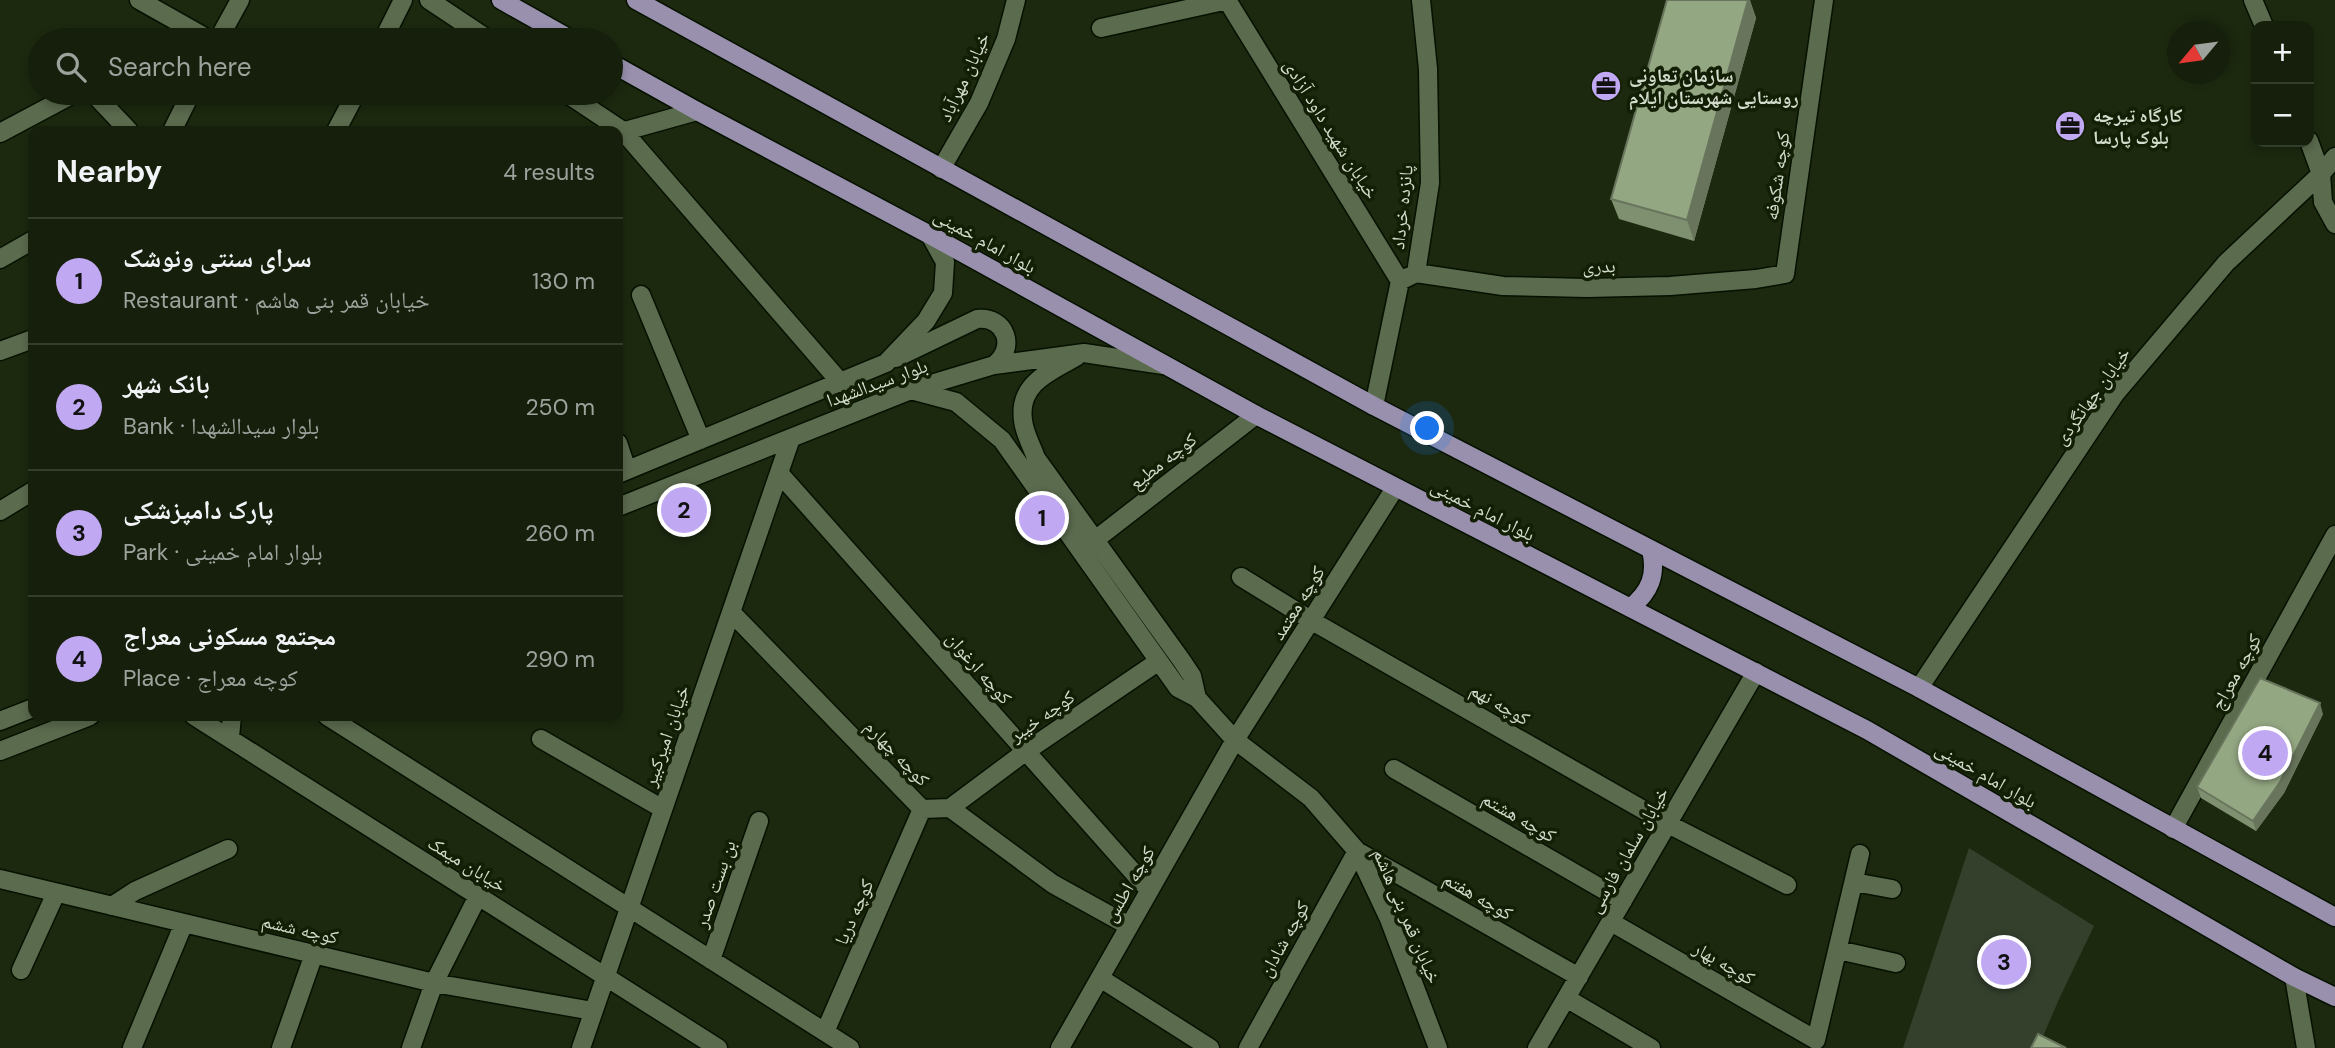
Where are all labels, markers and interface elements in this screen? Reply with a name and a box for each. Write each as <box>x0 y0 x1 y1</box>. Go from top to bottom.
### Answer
north arrow <box>2167 21 2230 84</box>
map controls <box>2251 21 2314 147</box>
button: + <box>2251 21 2314 84</box>
search box <box>28 28 623 105</box>
street label: خیابان مهرآباد <box>932 28 996 126</box>
icon: search <box>52 48 90 86</box>
text: Search here <box>108 50 251 84</box>
street label: خیابان شهید داود آزادی <box>1278 54 1384 204</box>
place label: سازمان تعاونی روستایی شهرستان ایلام <box>1629 63 1799 111</box>
office icon: سازمان تعاونی روستایی شهرستان ایلام <box>1589 69 1623 103</box>
button: − <box>2251 84 2314 147</box>
place label: کارگاه تیرچه بلوک پارسا <box>2093 103 2183 150</box>
office icon: کارگاه تیرچه بلوک پارسا <box>2053 109 2087 143</box>
street label: کوچه شکوفه <box>1758 130 1796 222</box>
text: Nearby <box>56 152 162 191</box>
text: 4 results <box>503 157 595 187</box>
street label: پانزده خرداد <box>1385 163 1419 251</box>
street label: بلوار امام خمینی <box>929 203 1041 280</box>
text: سرای سنتی ونوشک <box>123 241 312 275</box>
street label: بدری <box>1582 253 1616 279</box>
text: 1 <box>75 266 83 296</box>
text: 130 m <box>532 266 595 296</box>
text: Restaurant · خیابان قمر بنی هاشم <box>123 285 430 315</box>
street label: خیابان جهانگردی <box>2048 342 2136 450</box>
street label: بلوار سیدالشهدا <box>823 353 931 413</box>
text: بانک شهر <box>123 367 210 401</box>
text: 2 <box>72 392 86 422</box>
text: 250 m <box>525 392 595 422</box>
text: Bank · بلوار سیدالشهدا <box>123 411 319 441</box>
your location <box>1410 411 1444 445</box>
street label: کوچه مطیع <box>1124 427 1202 495</box>
street label: بلوار امام خمینی <box>1426 473 1539 548</box>
pin: 2 <box>661 484 707 536</box>
pin: 1 <box>1019 492 1065 544</box>
text: پارک دامپزشکی <box>123 493 274 527</box>
text: 3 <box>72 518 86 548</box>
text: 260 m <box>525 518 595 548</box>
text: Park · بلوار امام خمینی <box>123 537 322 567</box>
street label: کوچه معتمد <box>1265 561 1331 645</box>
text: مجتمع مسکونی معراج <box>123 619 336 653</box>
street label: کوچه ارغوان <box>941 626 1018 710</box>
street label: کوچه معراج <box>2205 629 2267 715</box>
text: 4 <box>72 644 86 674</box>
text: 290 m <box>525 644 595 674</box>
text: Place · کوچه معراج <box>123 663 298 693</box>
street label: کوچه نهم <box>1466 677 1534 731</box>
street label: خیابان امیرکبیر <box>637 682 695 791</box>
street label: کوچه خیبر <box>1003 684 1080 748</box>
street label: کوچه چهارم <box>858 714 935 792</box>
pin: 4 <box>2242 727 2288 779</box>
street label: بلوار امام خمینی <box>1930 736 2041 815</box>
street label: خیابان سلمان فارسی <box>1582 782 1674 918</box>
street label: کوچه هشتم <box>1477 786 1561 848</box>
street label: خیابان میمک <box>423 830 511 898</box>
street label: بن بست صدر <box>688 837 742 932</box>
street label: کوچه اطلس <box>1097 841 1161 926</box>
street label: خیابان قمر بنی هاشم <box>1367 845 1447 987</box>
street label: کوچه هفتم <box>1439 866 1517 926</box>
street label: کوچه دریا <box>829 875 880 949</box>
street label: کوچه شادان <box>1253 896 1315 982</box>
street label: کوچه ششم <box>259 908 341 950</box>
street label: کوچه بهار <box>1688 935 1759 991</box>
pin: 3 <box>1981 936 2027 988</box>

